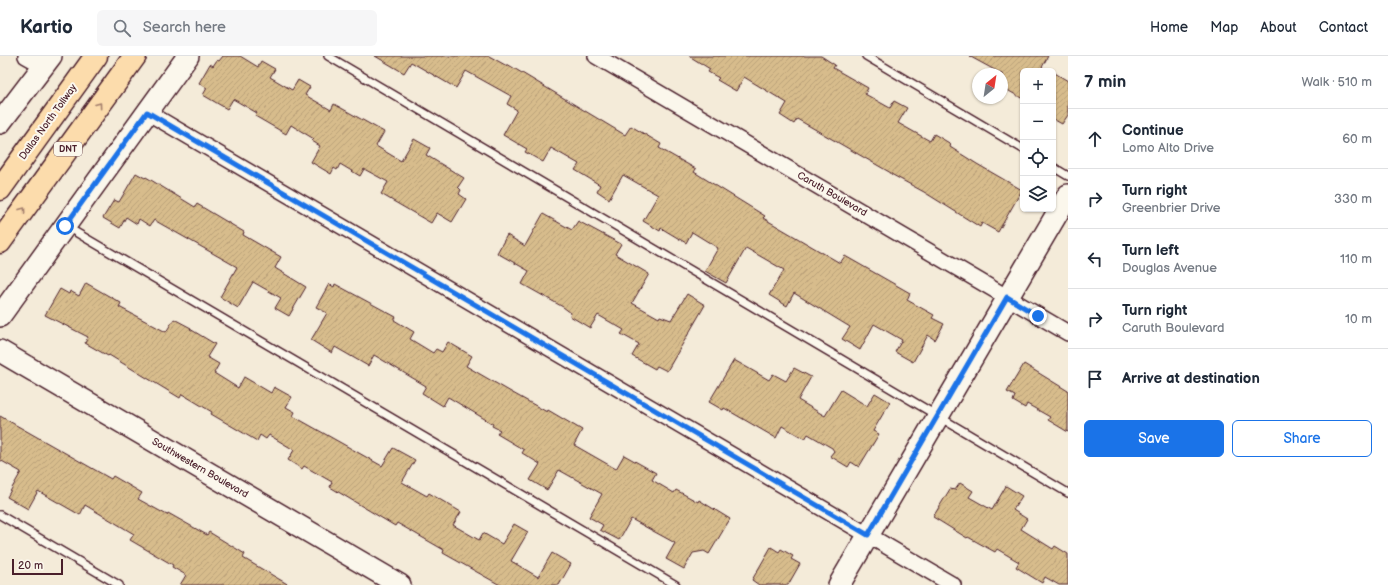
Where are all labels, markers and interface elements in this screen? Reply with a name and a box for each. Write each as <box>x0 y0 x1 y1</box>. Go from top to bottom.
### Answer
search box <box>97 10 377 46</box>
text: Kartio <box>20 16 73 39</box>
icon: search <box>111 17 133 39</box>
text: Search here <box>143 18 226 37</box>
text: Home <box>1150 19 1188 36</box>
text: Map <box>1210 19 1238 36</box>
text: About <box>1260 19 1297 36</box>
text: Contact <box>1319 19 1368 36</box>
north arrow <box>972 68 1008 104</box>
map controls <box>1020 68 1056 212</box>
button: + <box>1020 68 1056 104</box>
text: 7 min <box>1084 72 1126 92</box>
text: Walk · 510 m <box>1301 74 1372 90</box>
street label: Dallas North Tollway <box>17 82 80 162</box>
one-way arrow <box>95 102 102 109</box>
button: − <box>1020 104 1056 140</box>
text: Continue <box>1122 121 1184 140</box>
icon: ahead <box>1084 128 1106 150</box>
text: 60 m <box>1342 131 1372 147</box>
button: locate <box>1020 140 1056 176</box>
text: Lomo Alto Drive <box>1122 140 1214 156</box>
road number: DNT <box>54 142 82 156</box>
street label: Caruth Boulevard <box>795 169 869 219</box>
button: layers <box>1020 176 1056 212</box>
text: Turn right <box>1122 181 1187 200</box>
icon: right <box>1084 188 1106 210</box>
text: 330 m <box>1334 191 1372 207</box>
text: Greenbrier Drive <box>1122 200 1221 216</box>
one-way arrow <box>18 208 25 215</box>
route start <box>56 217 74 235</box>
text: Turn left <box>1122 241 1179 260</box>
icon: left <box>1084 248 1106 270</box>
text: 110 m <box>1340 251 1372 267</box>
text: Douglas Avenue <box>1122 260 1217 276</box>
text: Turn right <box>1122 301 1187 320</box>
route end <box>1029 307 1047 325</box>
icon: right <box>1084 308 1106 330</box>
text: 10 m <box>1345 311 1372 327</box>
text: Caruth Boulevard <box>1122 320 1224 336</box>
icon: arrive <box>1084 368 1106 390</box>
text: Arrive at destination <box>1122 369 1260 388</box>
button: Save <box>1084 420 1224 457</box>
button: Share <box>1232 420 1372 457</box>
street label: Southwestern Boulevard <box>150 435 251 501</box>
scale bar <box>12 557 63 576</box>
text: 20 m <box>18 559 43 572</box>

